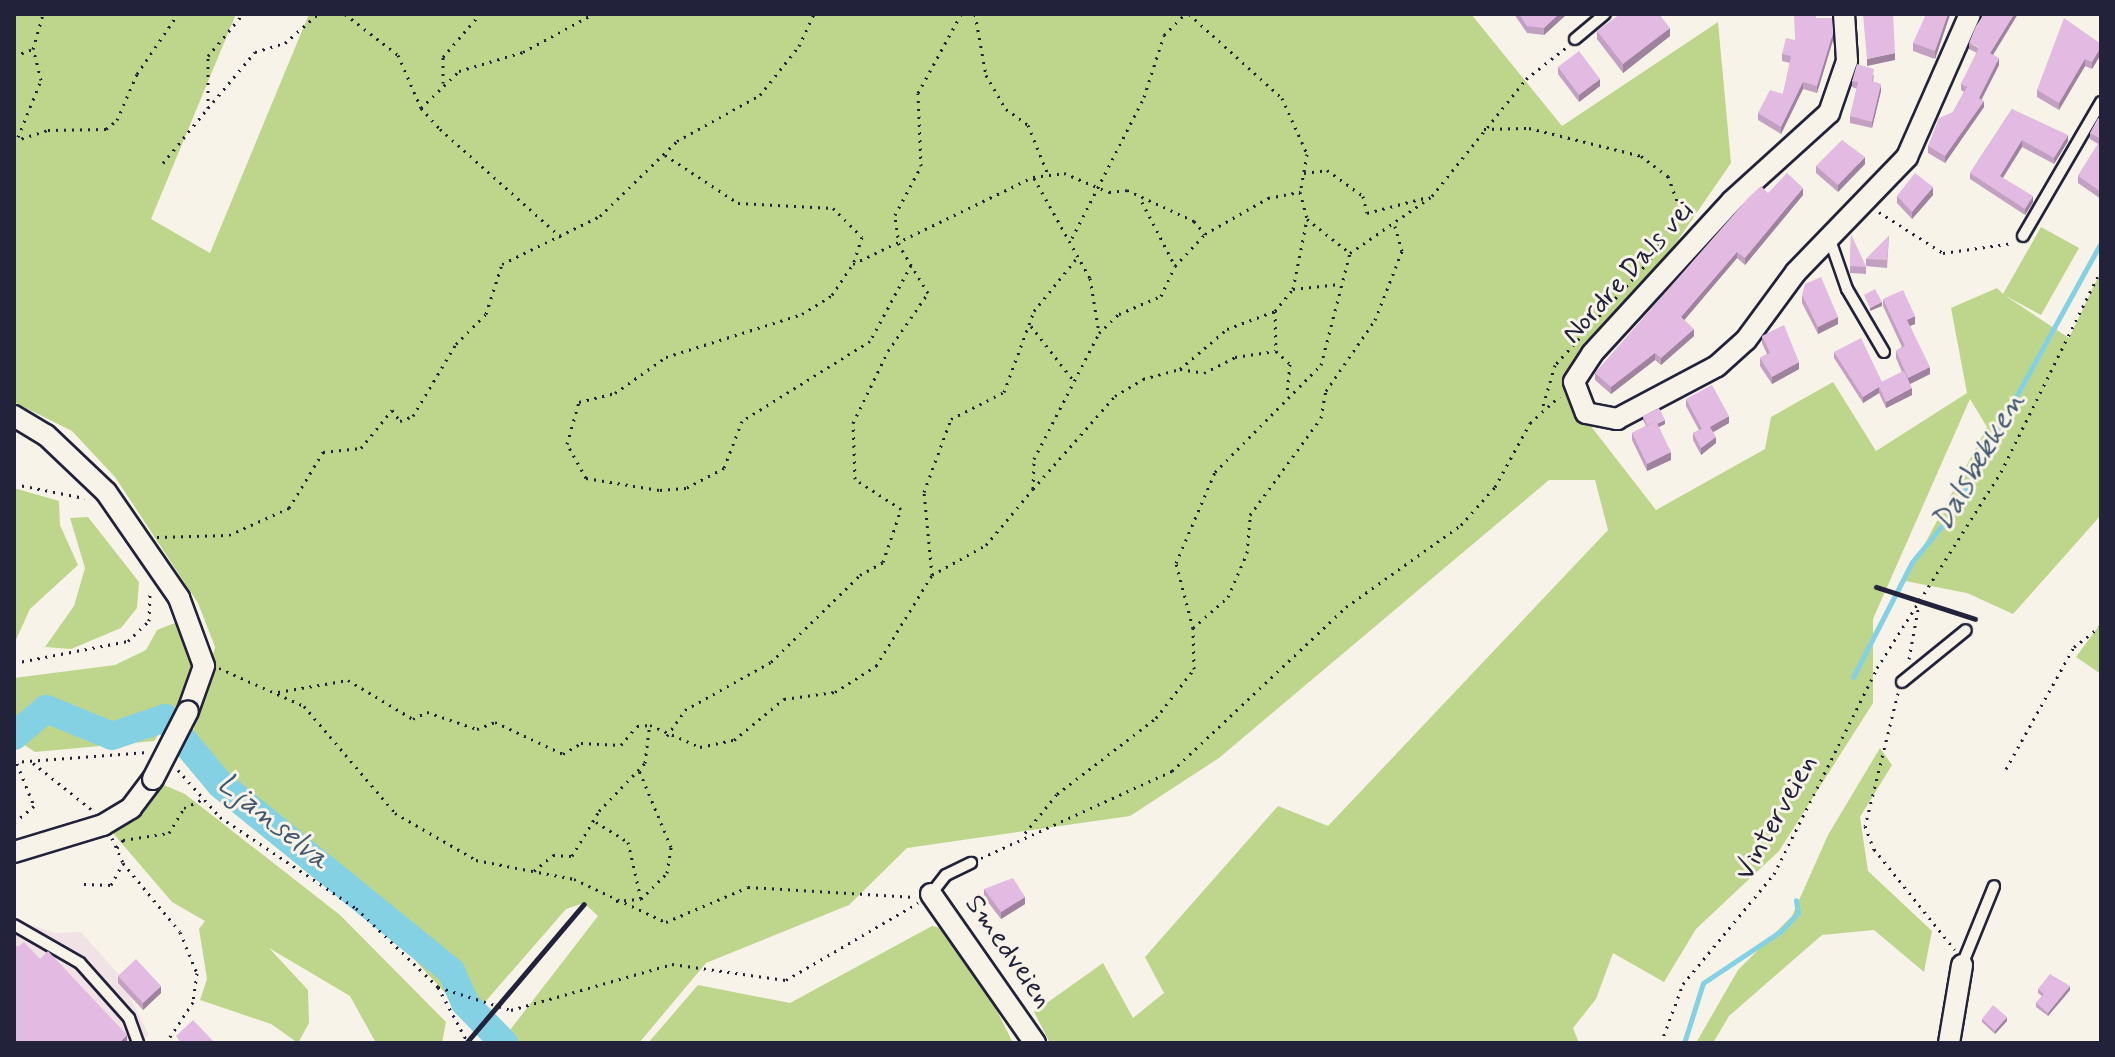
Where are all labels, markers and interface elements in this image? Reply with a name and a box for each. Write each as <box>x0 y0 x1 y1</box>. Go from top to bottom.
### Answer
street label: Nordre Dals vei <box>1557 195 1701 351</box>
water label: Dalsbekken <box>1925 386 2033 538</box>
street label: Vinterveien <box>1729 749 1825 887</box>
water label: Ljanselva <box>210 766 336 878</box>
street label: Smedveien <box>957 889 1059 1015</box>

